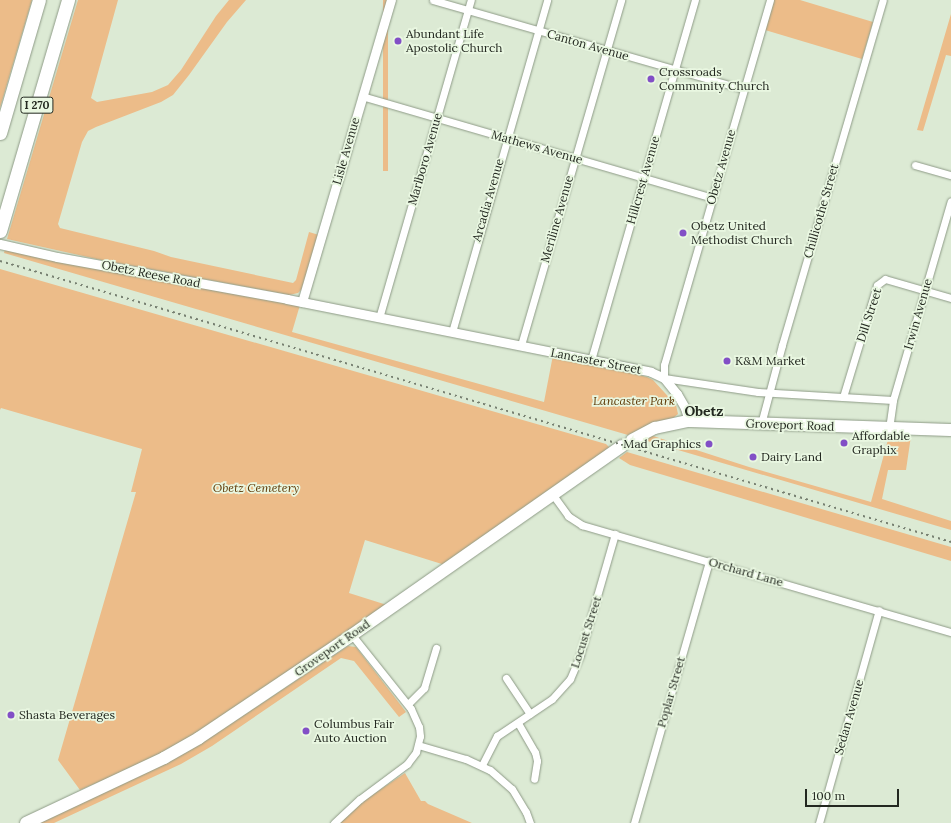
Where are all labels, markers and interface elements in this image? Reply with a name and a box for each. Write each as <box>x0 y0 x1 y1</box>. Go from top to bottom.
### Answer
street label: Canton Avenue <box>545 26 631 64</box>
place label: Abundant Life Apostolic Church <box>406 27 503 55</box>
marker: Abundant Life Apostolic Church <box>393 36 403 46</box>
place label: Crossroads Community Church <box>659 65 769 93</box>
marker: Crossroads Community Church <box>646 74 656 84</box>
road number: I 270 <box>20 96 54 114</box>
street label: Marlboro Avenue <box>405 111 445 207</box>
street label: Lisle Avenue <box>329 116 363 186</box>
street label: Mathews Avenue <box>490 127 584 167</box>
street label: Obetz Avenue <box>703 128 739 206</box>
street label: Hillcrest Avenue <box>624 134 662 226</box>
street label: Arcadia Avenue <box>469 157 507 243</box>
street label: Chillicothe Street <box>801 162 841 260</box>
street label: Meriline Avenue <box>538 174 576 264</box>
place label: Obetz United Methodist Church <box>691 219 793 247</box>
marker: Obetz United Methodist Church <box>678 228 688 238</box>
street label: Obetz Reese Road <box>100 257 202 291</box>
street label: Irwin Avenue <box>901 277 935 351</box>
street label: Dill Street <box>853 286 885 344</box>
street label: Lancaster Street <box>549 345 643 377</box>
place label: K&M Market <box>735 354 805 368</box>
marker: K&M Market <box>722 356 732 366</box>
park label: Lancaster Park <box>593 394 675 408</box>
district label: Obetz <box>684 403 724 419</box>
street label: Groveport Road <box>745 416 835 434</box>
place label: Affordable Graphix <box>852 429 910 457</box>
place label: Mad Graphics <box>623 437 701 451</box>
marker: Affordable Graphix <box>839 438 849 448</box>
marker: Mad Graphics <box>704 439 714 449</box>
place label: Dairy Land <box>761 450 822 464</box>
marker: Dairy Land <box>748 452 758 462</box>
park label: Obetz Cemetery <box>213 481 299 495</box>
street label: Orchard Lane <box>707 554 785 590</box>
street label: Locust Street <box>568 594 604 670</box>
street label: Groveport Road <box>291 617 373 679</box>
street label: Poplar Street <box>654 655 688 729</box>
street label: Sedan Avenue <box>831 678 867 756</box>
place label: Shasta Beverages <box>19 708 115 722</box>
marker: Shasta Beverages <box>6 710 16 720</box>
place label: Columbus Fair Auto Auction <box>314 717 394 745</box>
marker: Columbus Fair Auto Auction <box>301 726 311 736</box>
scale bar <box>807 781 901 807</box>
text: 100 m <box>812 788 845 803</box>

